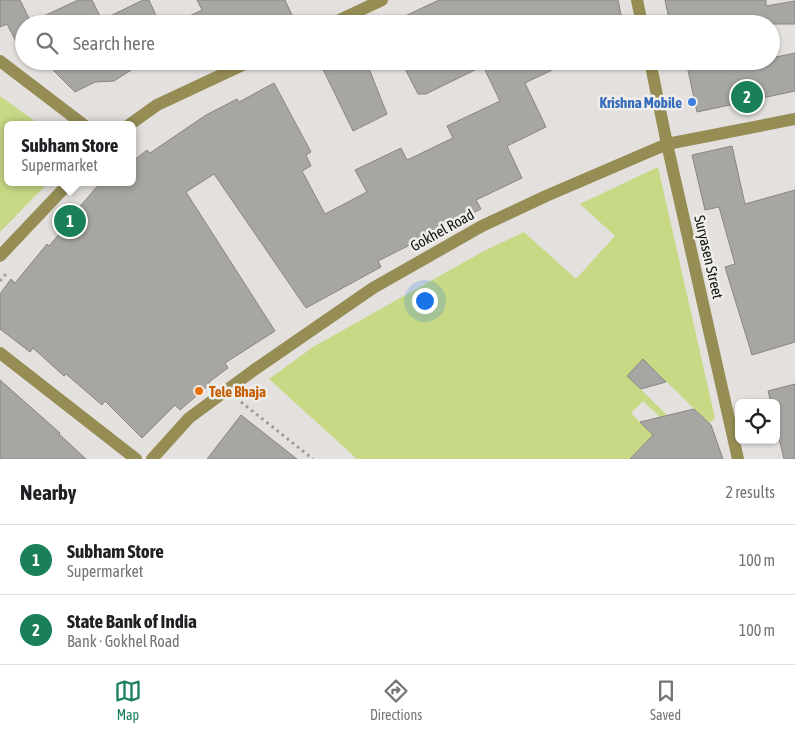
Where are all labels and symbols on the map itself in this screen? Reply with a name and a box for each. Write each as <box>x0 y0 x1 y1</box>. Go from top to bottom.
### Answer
pin: 2 <box>731 78 763 116</box>
place label: Krishna Mobile <box>600 94 682 111</box>
marker: Krishna Mobile <box>686 96 698 108</box>
pin: 1 <box>54 202 86 240</box>
street label: Gokhel Road <box>407 206 477 254</box>
street label: Suryasen Street <box>691 214 727 300</box>
your location <box>412 288 438 314</box>
place label: Tele Bhaja <box>209 383 266 400</box>
marker: Tele Bhaja <box>193 385 205 397</box>

